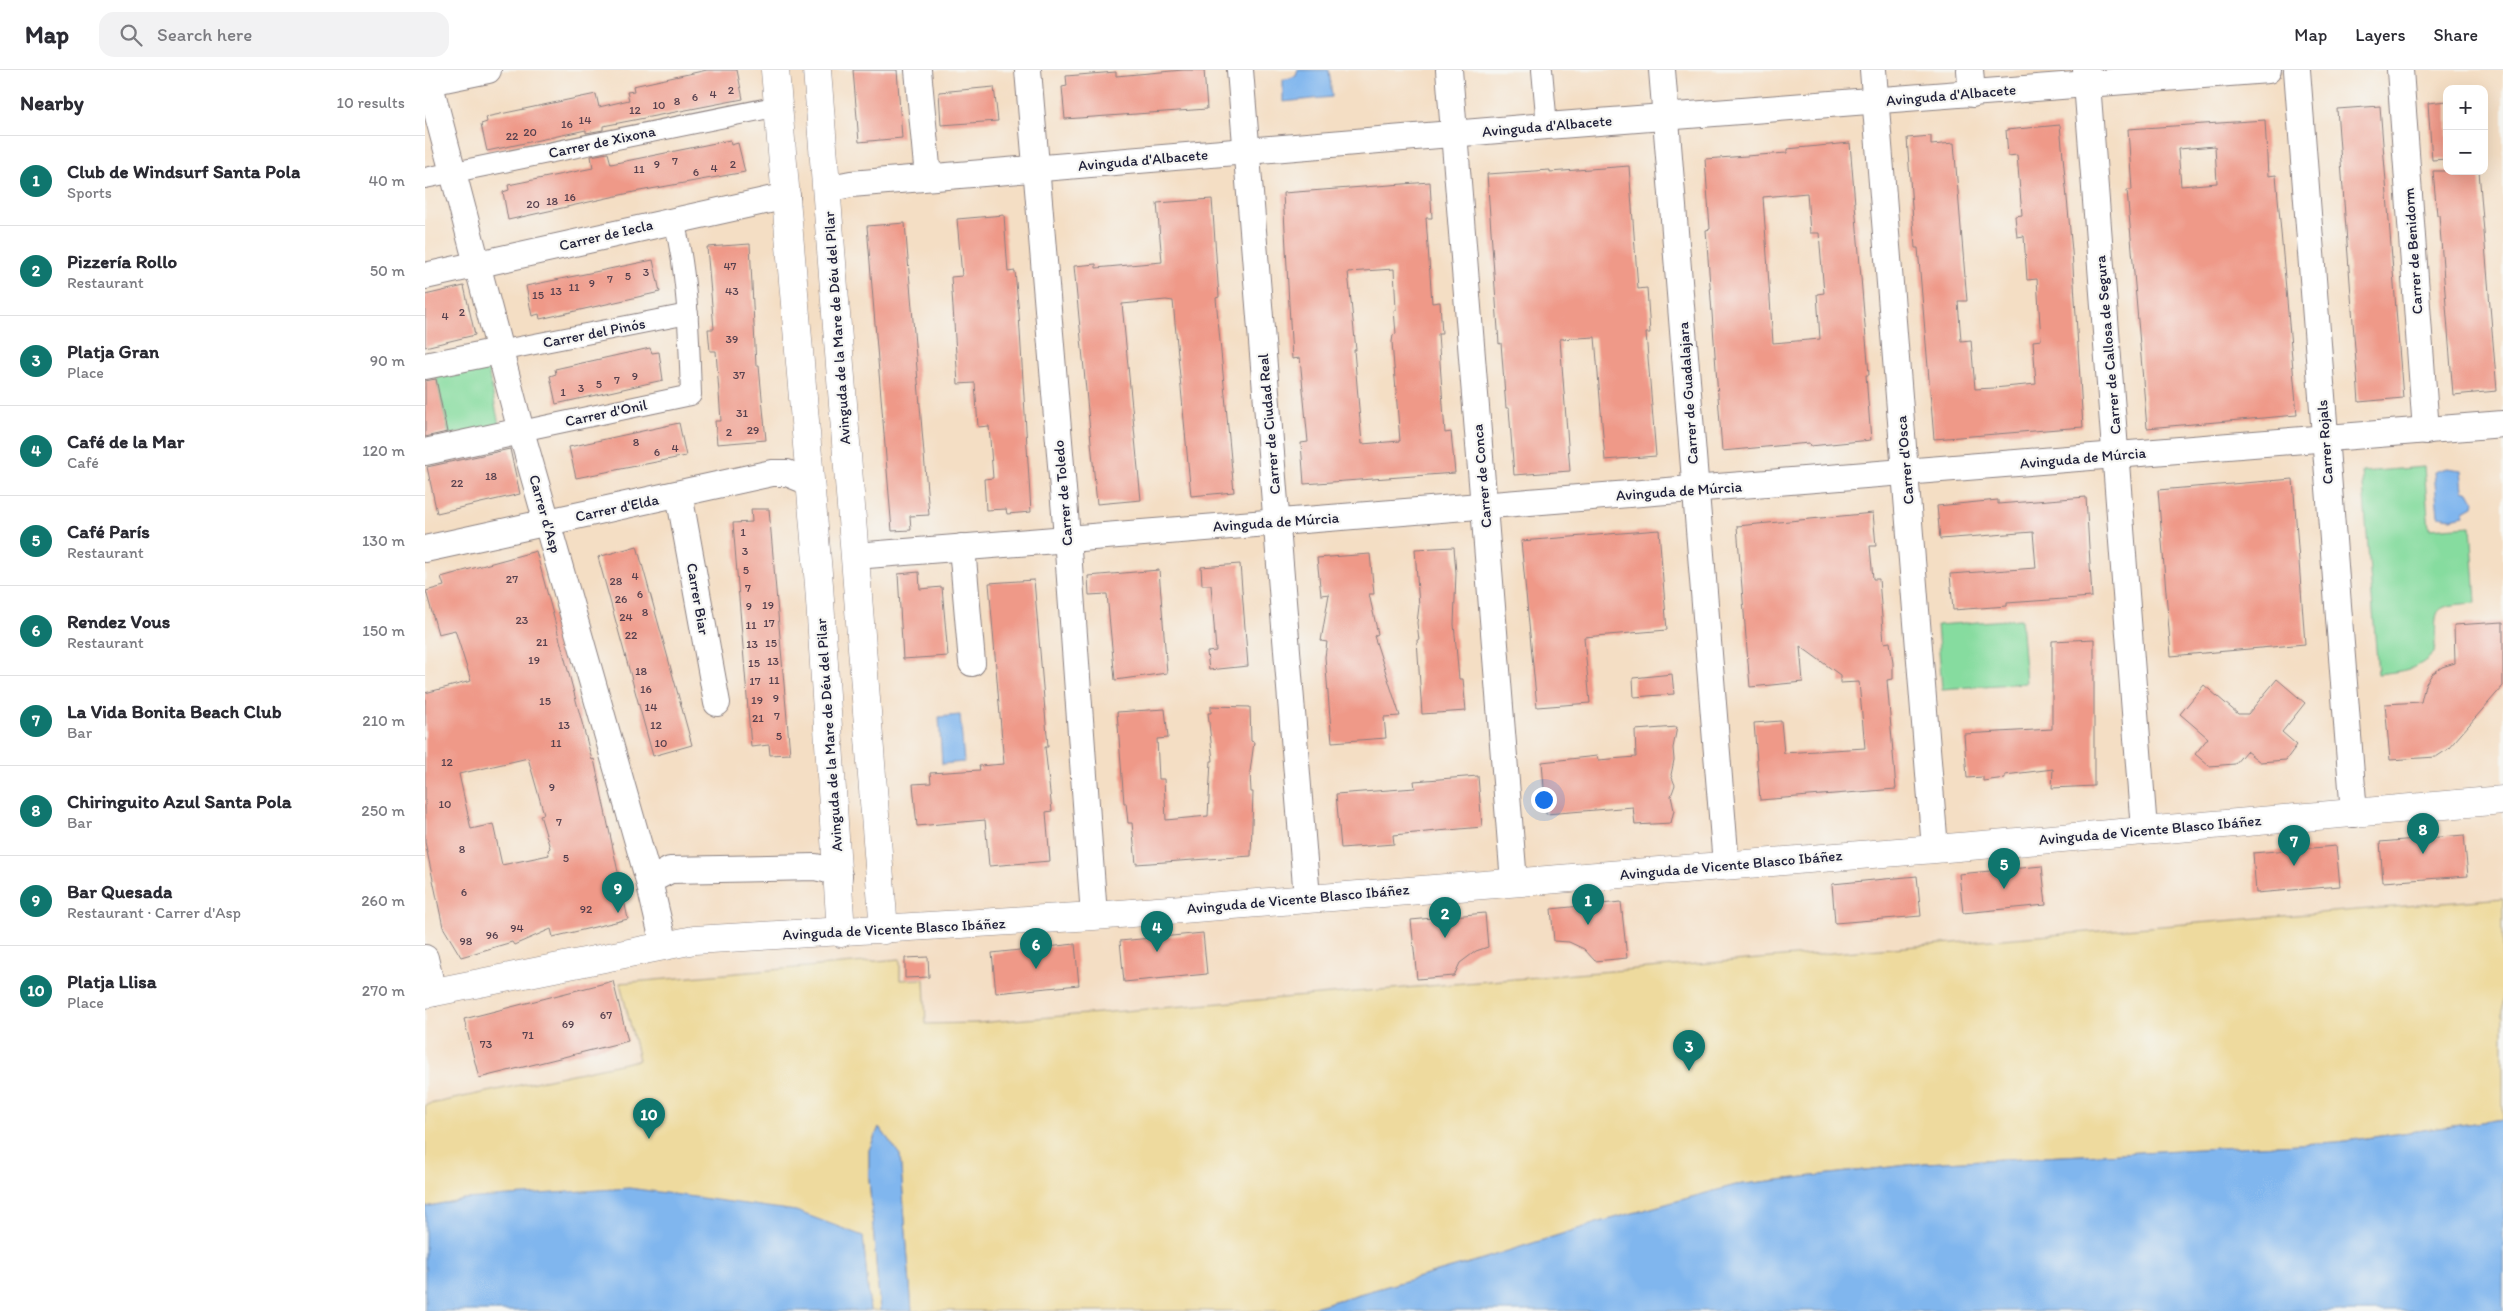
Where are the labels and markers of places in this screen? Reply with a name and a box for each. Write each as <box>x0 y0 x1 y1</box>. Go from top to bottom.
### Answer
pin: 8 <box>2407 813 2439 854</box>
pin: 7 <box>2278 825 2310 866</box>
pin: 5 <box>1988 848 2020 889</box>
pin: 9 <box>602 872 634 913</box>
pin: 1 <box>1572 884 1604 925</box>
pin: 2 <box>1429 897 1461 938</box>
pin: 4 <box>1141 911 1173 952</box>
pin: 6 <box>1020 928 1052 969</box>
pin: 3 <box>1673 1030 1705 1071</box>
pin: 10 <box>633 1098 665 1139</box>

